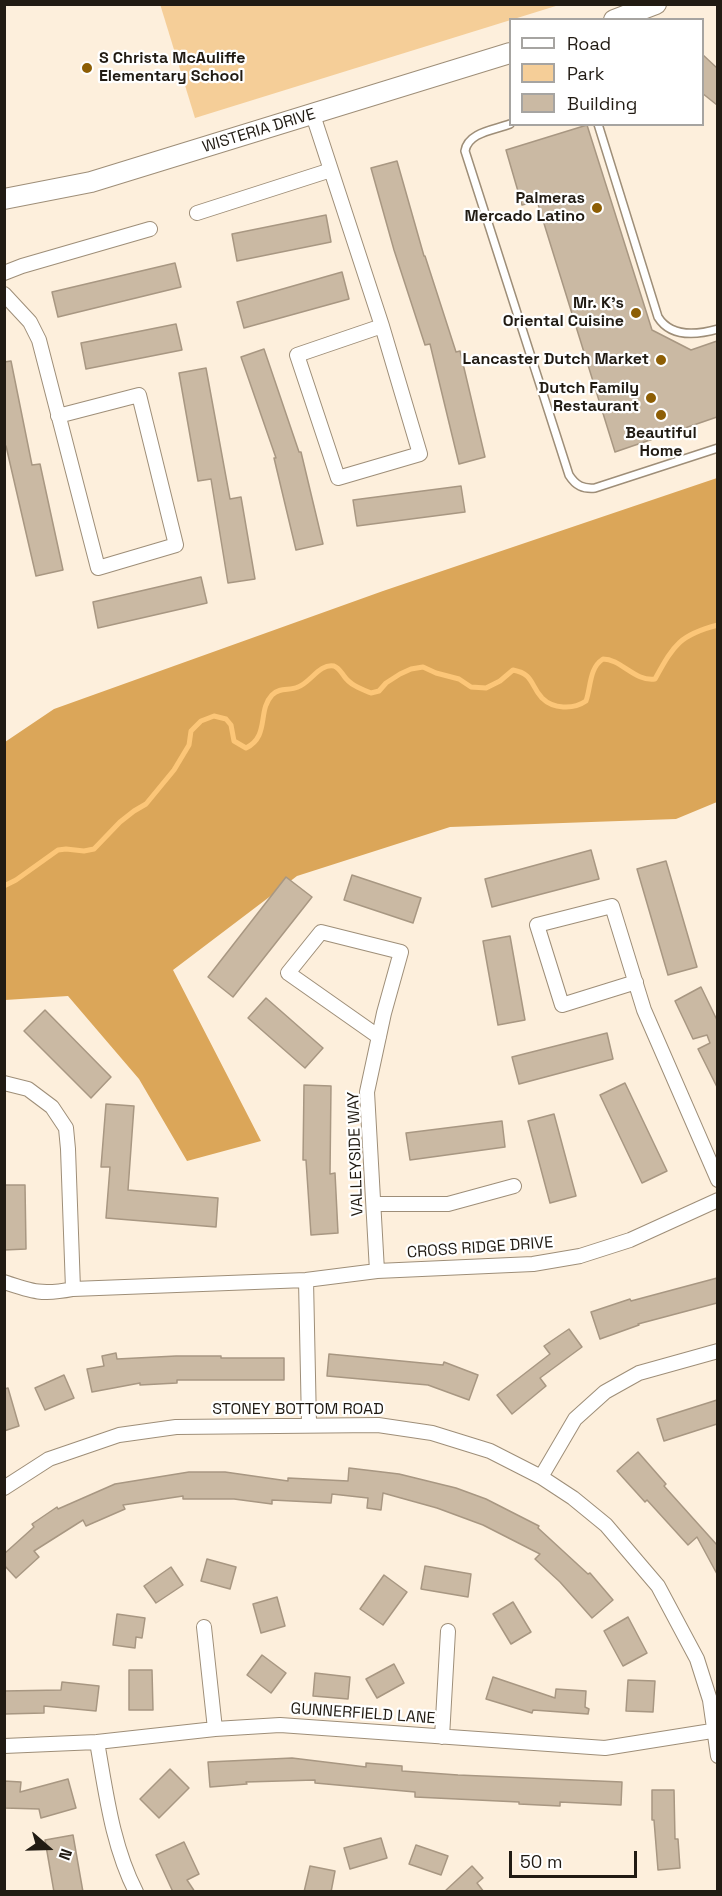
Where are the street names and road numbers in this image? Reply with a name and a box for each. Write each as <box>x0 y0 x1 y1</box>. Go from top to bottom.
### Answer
street label: WISTERIA DRIVE <box>200 105 318 157</box>
street label: VALLEYSIDE WAY <box>344 1091 368 1217</box>
street label: CROSS RIDGE DRIVE <box>406 1233 554 1263</box>
street label: STONEY BOTTOM ROAD <box>212 1400 384 1420</box>
street label: GUNNERFIELD LANE <box>290 1699 436 1729</box>

